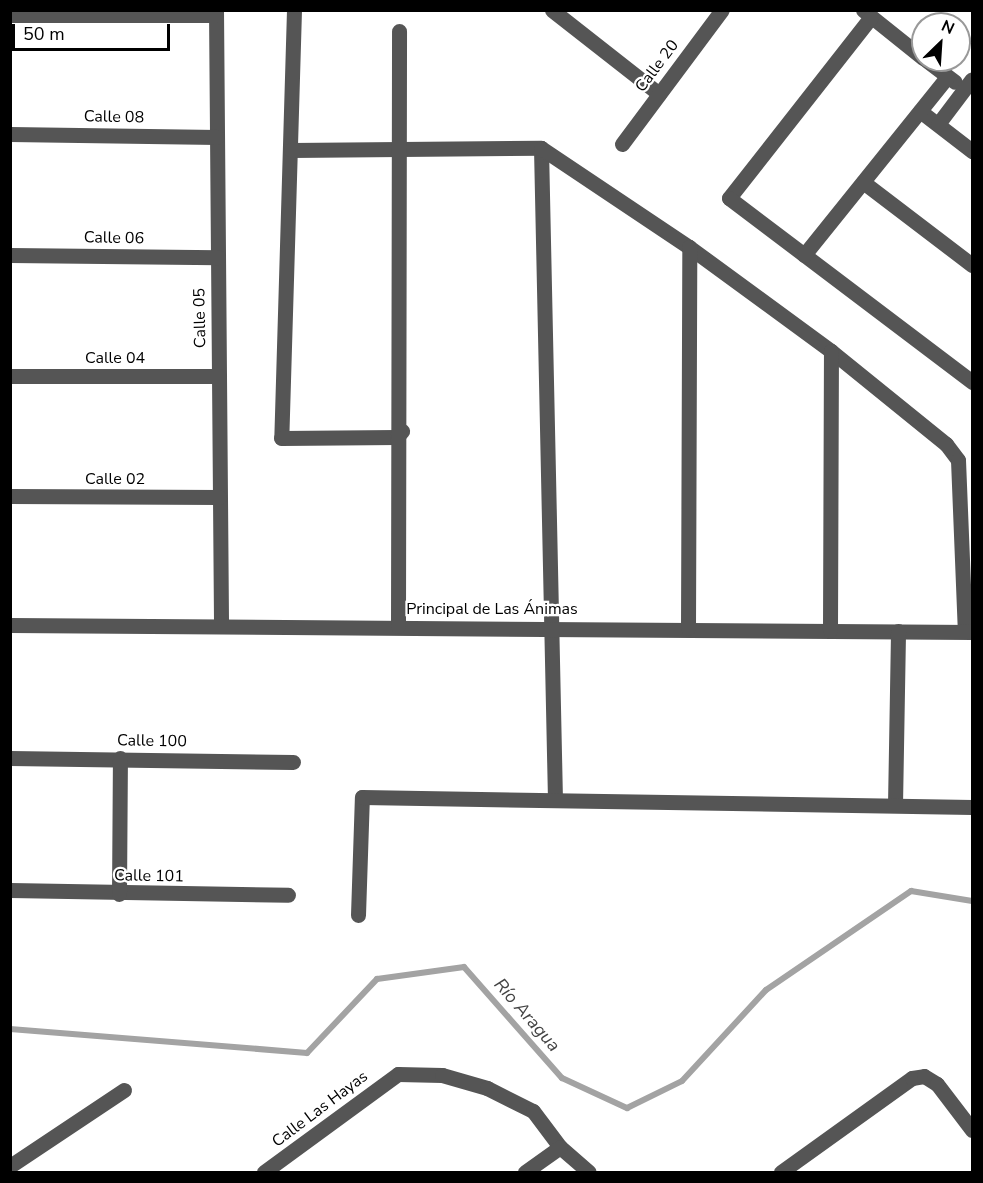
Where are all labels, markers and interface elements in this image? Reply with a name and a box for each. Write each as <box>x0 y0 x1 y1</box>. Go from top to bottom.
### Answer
scale bar <box>15 12 172 50</box>
north arrow <box>911 12 971 72</box>
text: N <box>938 15 958 40</box>
text: 50 m <box>23 22 65 46</box>
street label: Calle 20 <box>631 36 683 96</box>
street label: Calle 08 <box>84 107 144 127</box>
street label: Calle 06 <box>84 228 144 248</box>
street label: Calle 05 <box>190 288 210 348</box>
street label: Calle 04 <box>85 348 145 368</box>
street label: Calle 02 <box>85 469 145 489</box>
street label: Principal de Las Ánimas <box>406 599 578 619</box>
street label: Calle 100 <box>117 731 187 751</box>
street label: Calle 101 <box>114 866 184 886</box>
water label: Río Aragua <box>489 974 565 1056</box>
street label: Calle Las Hayas <box>268 1067 372 1151</box>

